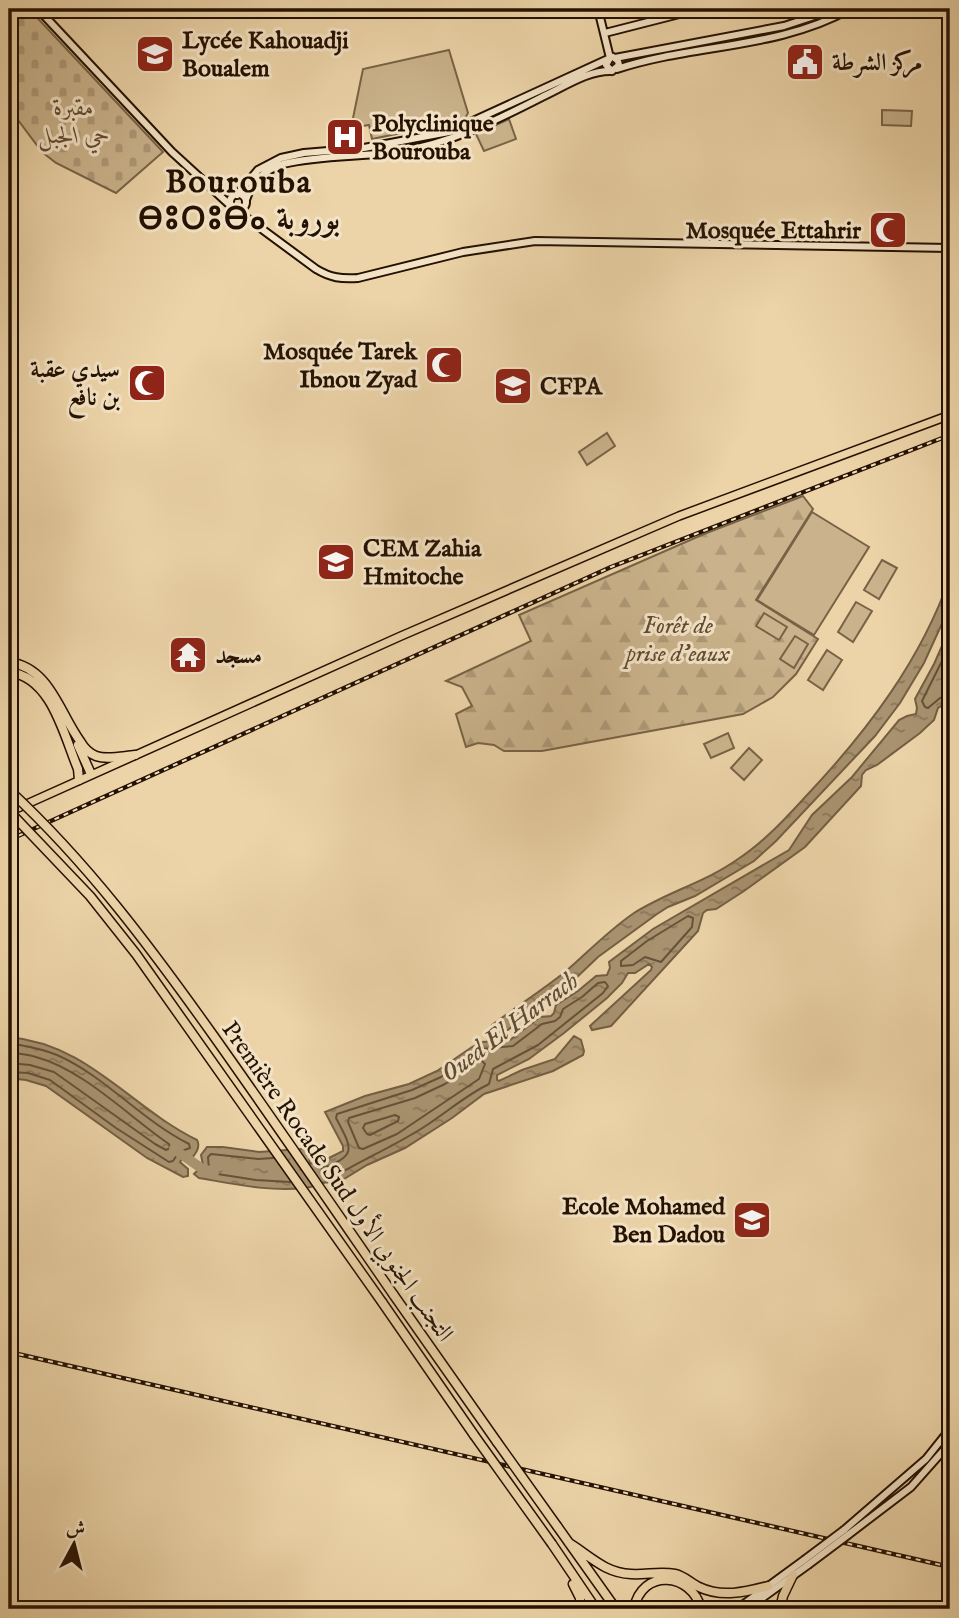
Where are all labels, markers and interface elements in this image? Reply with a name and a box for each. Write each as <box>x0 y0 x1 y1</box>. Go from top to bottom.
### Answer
place label: Lycée Kahouadji Boualem <box>182 26 349 85</box>
school or university icon: Lycée Kahouadji Boualem <box>134 33 176 75</box>
public building icon: مركز الشرطة <box>784 41 826 83</box>
place label: مركز الشرطة <box>832 48 922 79</box>
park label: مقبرة حي الجبل <box>38 93 110 154</box>
place label: Polyclinique Bourouba <box>372 109 494 168</box>
hospital icon: Polyclinique Bourouba <box>324 116 366 158</box>
district label: Bourouba ⴱⵓⵔⵓⴱⴰ بوروبة <box>138 163 340 241</box>
mosque icon: Mosquée Ettahrir <box>867 209 909 251</box>
place label: Mosquée Ettahrir <box>685 216 861 247</box>
place label: Mosquée Tarek Ibnou Zyad <box>263 337 418 396</box>
mosque icon: Mosquée Tarek Ibnou Zyad <box>423 344 465 386</box>
place label: سيدي عقبة بن نافع <box>30 355 120 419</box>
mosque icon: سيدي عقبة بن نافع <box>126 362 168 404</box>
school or university icon: CFPA <box>492 365 534 407</box>
place label: CFPA <box>540 372 604 403</box>
place label: CEM Zahia Hmitoche <box>363 534 482 593</box>
school or university icon: CEM Zahia Hmitoche <box>315 541 357 583</box>
park label: Forêt de prise d'eaux <box>622 611 730 670</box>
temple icon: مسجد <box>167 634 209 676</box>
place label: مسجد <box>215 641 262 672</box>
water label: Oued El Harrach <box>434 965 585 1090</box>
street label: Première Rocade Sud التجنب الجنوبي الأول <box>212 1014 461 1349</box>
place label: Ecole Mohamed Ben Dadou <box>562 1192 726 1251</box>
school or university icon: Ecole Mohamed Ben Dadou <box>731 1199 773 1241</box>
north arrow <box>38 1510 108 1580</box>
text: ش <box>65 1516 87 1542</box>

